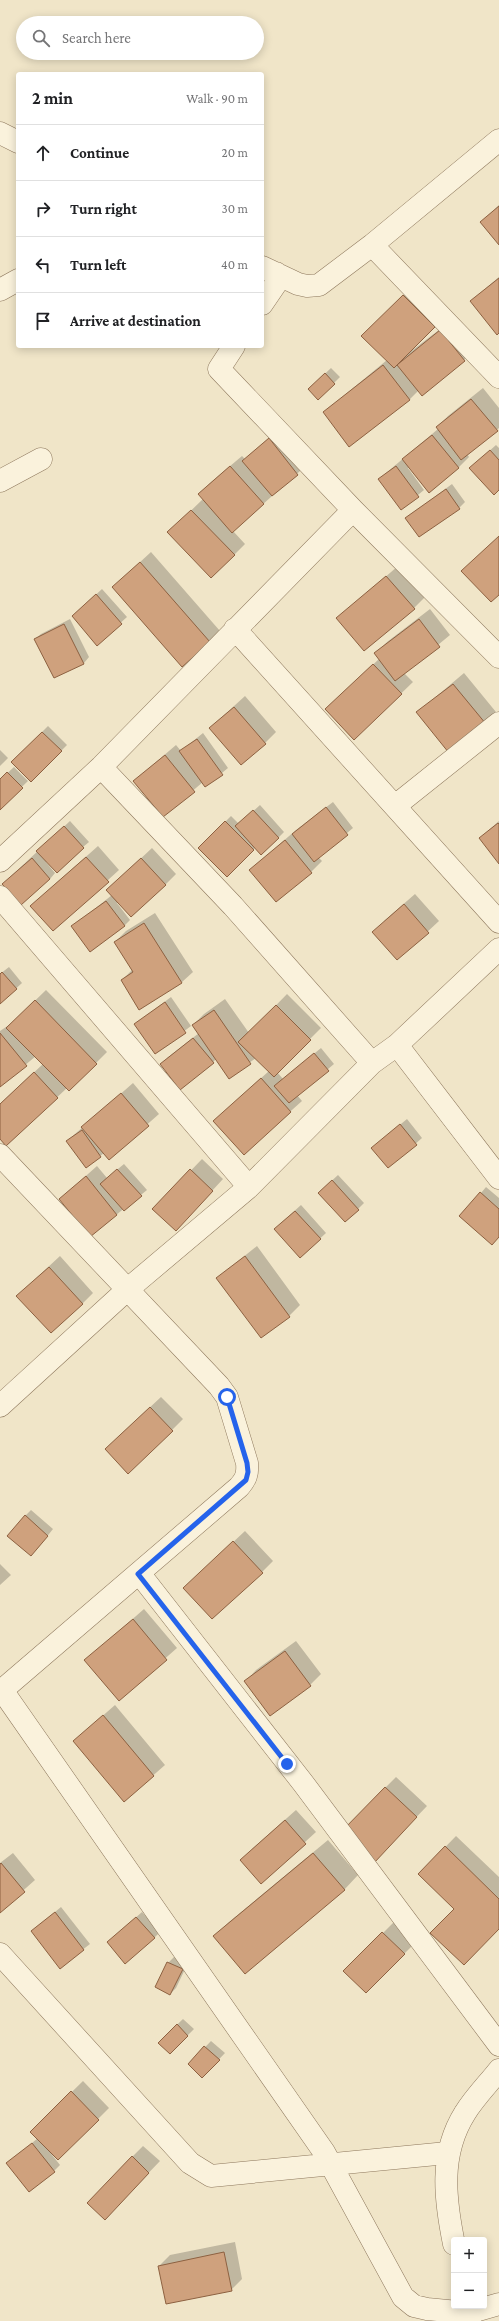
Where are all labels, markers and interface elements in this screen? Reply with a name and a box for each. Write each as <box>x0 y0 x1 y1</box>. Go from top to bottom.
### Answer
search box <box>16 16 264 60</box>
icon: search <box>30 27 52 49</box>
text: Search here <box>62 30 131 46</box>
text: 2 min <box>32 89 73 108</box>
text: Walk · 90 m <box>186 91 248 106</box>
icon: ahead <box>32 142 54 164</box>
text: Continue <box>70 145 129 161</box>
text: 20 m <box>222 145 248 160</box>
icon: right <box>32 198 54 220</box>
text: Turn right <box>70 201 137 217</box>
text: 30 m <box>222 201 248 216</box>
icon: left <box>32 254 54 276</box>
text: Turn left <box>70 257 126 273</box>
text: 40 m <box>221 257 248 272</box>
icon: arrive <box>32 310 54 332</box>
text: Arrive at destination <box>70 313 201 329</box>
route start <box>218 1388 236 1406</box>
route end <box>278 1755 296 1773</box>
map controls <box>451 2237 487 2309</box>
button: + <box>451 2237 487 2273</box>
button: − <box>451 2273 487 2309</box>

